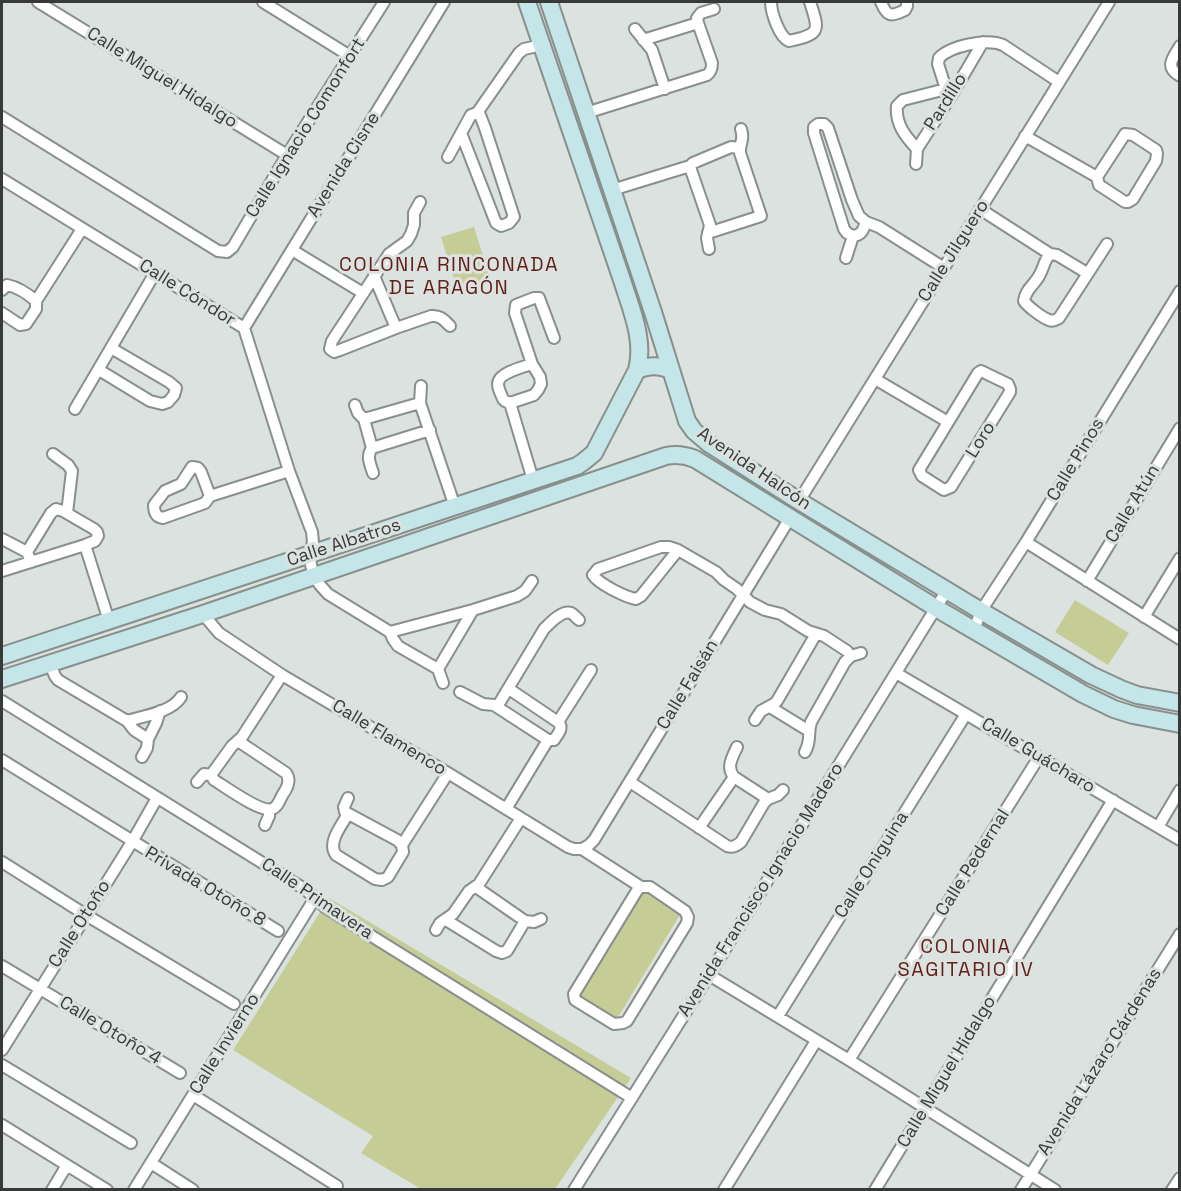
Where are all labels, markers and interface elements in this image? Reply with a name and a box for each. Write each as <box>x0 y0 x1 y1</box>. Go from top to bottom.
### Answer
street label: Calle Miguel Hidalgo <box>83 23 241 133</box>
street label: Calle Ignacio Comonfort <box>242 34 370 222</box>
street label: Pardillo <box>920 69 972 135</box>
street label: Avenida Cisne <box>303 108 385 222</box>
street label: Calle Jilguero <box>914 196 994 306</box>
district label: COLONIA RINCONADA DE ARAGÓN <box>339 254 559 301</box>
street label: Calle Cóndor <box>135 255 239 331</box>
street label: Calle Pinos <box>1043 415 1109 505</box>
street label: Loro <box>962 418 1000 462</box>
street label: Avenida Halcón <box>693 423 815 515</box>
street label: Calle Atún <box>1101 461 1165 547</box>
street label: Calle Albatros <box>284 514 404 572</box>
street label: Calle Faisán <box>653 636 723 734</box>
street label: Calle Flamenco <box>328 695 450 781</box>
street label: Calle Guácharo <box>977 714 1099 798</box>
street label: Avenida Francisco Ignacio Madero <box>674 759 848 1021</box>
street label: Calle Pedernal <box>932 806 1014 920</box>
street label: Calle Oniguina <box>831 808 913 922</box>
street label: Privada Otoño 8 <box>141 842 269 932</box>
street label: Calle Primavera <box>257 854 377 944</box>
street label: Calle Otoño <box>45 876 115 972</box>
district label: COLONIA SAGITARIO IV <box>898 936 1034 983</box>
street label: Avenida Lázaro Cárdenas <box>1033 964 1167 1160</box>
street label: Calle Invierno <box>185 990 265 1098</box>
street label: Calle Otoño 4 <box>55 992 165 1070</box>
street label: Calle Miguel Hidalgo <box>893 992 1001 1152</box>

